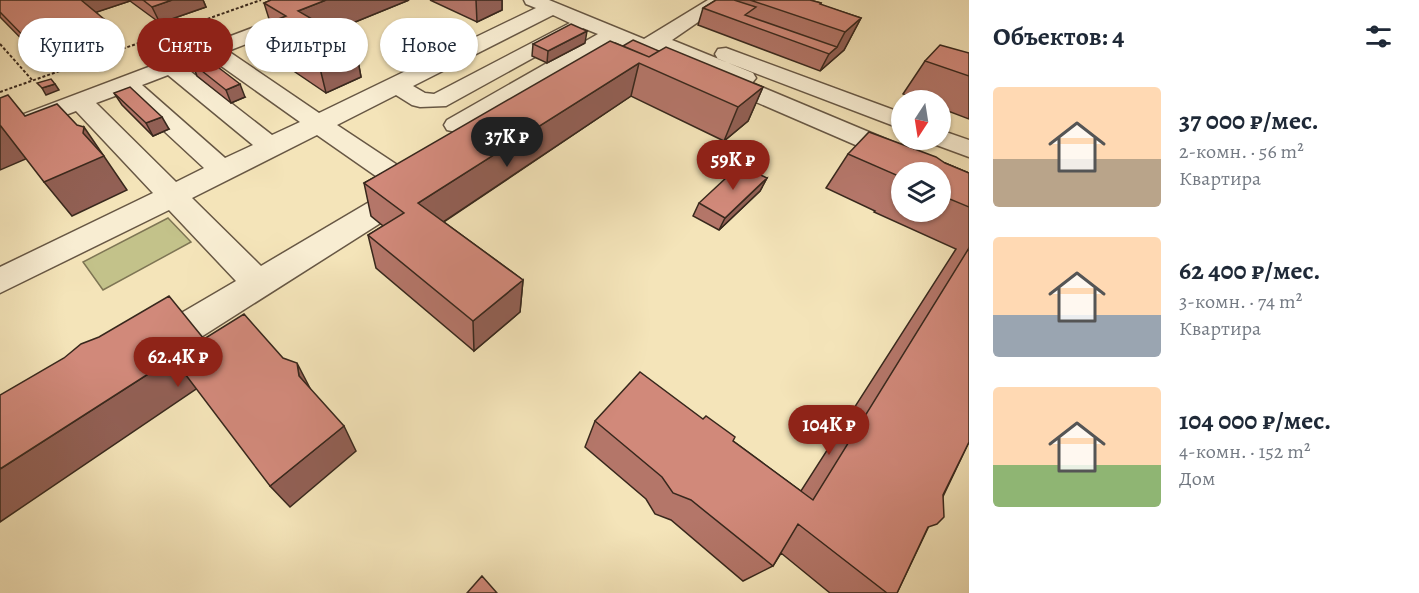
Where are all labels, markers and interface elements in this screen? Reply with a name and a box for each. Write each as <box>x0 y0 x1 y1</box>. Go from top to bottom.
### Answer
chip: Купить <box>18 18 125 72</box>
chip: Снять <box>137 18 233 72</box>
chip: Фильтры <box>245 18 368 72</box>
chip: Новое <box>380 18 478 72</box>
text: Объектов: 4 <box>993 19 1125 54</box>
icon: filters <box>1362 20 1395 53</box>
north arrow <box>891 90 951 150</box>
map controls <box>891 90 951 222</box>
text: 37 000 ₽/мес. <box>1179 103 1319 138</box>
icon: home <box>1041 111 1113 183</box>
pin: 37K ₽ <box>465 117 549 168</box>
text: 37K ₽ <box>485 123 529 150</box>
text: 2-комн. · 56 m² <box>1179 138 1304 165</box>
pin: 59K ₽ <box>691 140 775 191</box>
text: 59K ₽ <box>711 146 755 173</box>
button: layers <box>891 162 951 222</box>
text: Квартира <box>1179 165 1261 192</box>
text: 62 400 ₽/мес. <box>1179 253 1320 288</box>
icon: home <box>1041 261 1113 333</box>
text: 3-комн. · 74 m² <box>1179 288 1302 315</box>
text: Квартира <box>1179 315 1261 342</box>
pin: 62.4K ₽ <box>123 337 233 388</box>
text: 62.4K ₽ <box>148 343 208 370</box>
text: 104 000 ₽/мес. <box>1179 403 1331 438</box>
pin: 104K ₽ <box>780 405 878 456</box>
text: 104K ₽ <box>802 411 856 438</box>
icon: home <box>1041 411 1113 483</box>
text: 4-комн. · 152 m² <box>1179 438 1311 465</box>
text: Дом <box>1179 465 1215 492</box>

